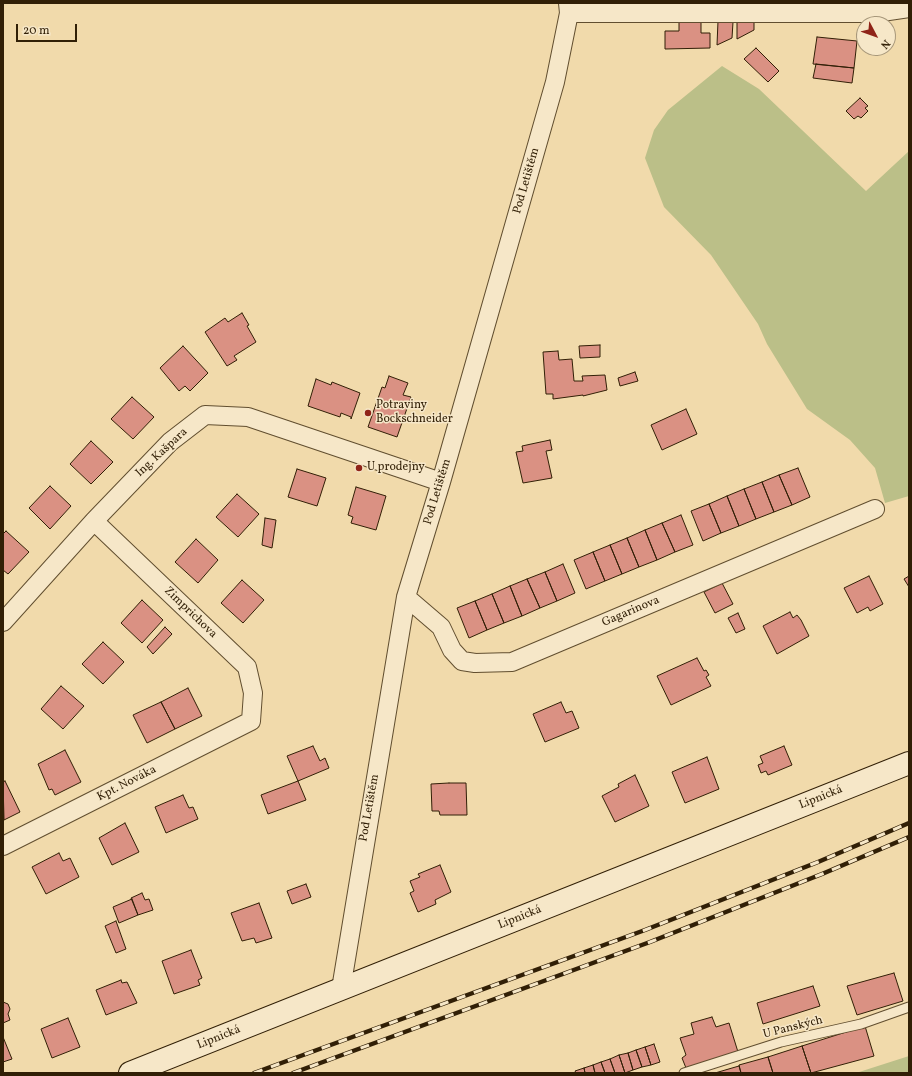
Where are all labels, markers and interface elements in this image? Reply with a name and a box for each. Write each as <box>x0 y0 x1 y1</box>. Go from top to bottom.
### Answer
scale bar <box>18 16 79 42</box>
north arrow <box>856 16 896 56</box>
text: 20 m <box>23 23 50 39</box>
text: N <box>876 36 893 51</box>
street label: Pod Letištěm <box>511 146 543 216</box>
place label: Potraviny Bockschneider <box>376 399 453 427</box>
marker: Potraviny Bockschneider <box>363 408 373 418</box>
street label: Ing. Kašpara <box>133 425 191 481</box>
street label: Pod Letištěm <box>421 457 455 527</box>
place label: U prodejny <box>367 461 425 475</box>
marker: U prodejny <box>354 463 364 473</box>
street label: Zimprichova <box>161 584 219 642</box>
street label: Gagarinova <box>600 593 662 631</box>
street label: Kpt. Nováka <box>95 763 159 805</box>
street label: Pod Letištěm <box>357 773 383 843</box>
street label: Lipnická <box>797 783 845 813</box>
street label: Lipnická <box>496 903 544 933</box>
street label: U Panských <box>762 1014 824 1042</box>
street label: Lipnická <box>195 1023 243 1053</box>

